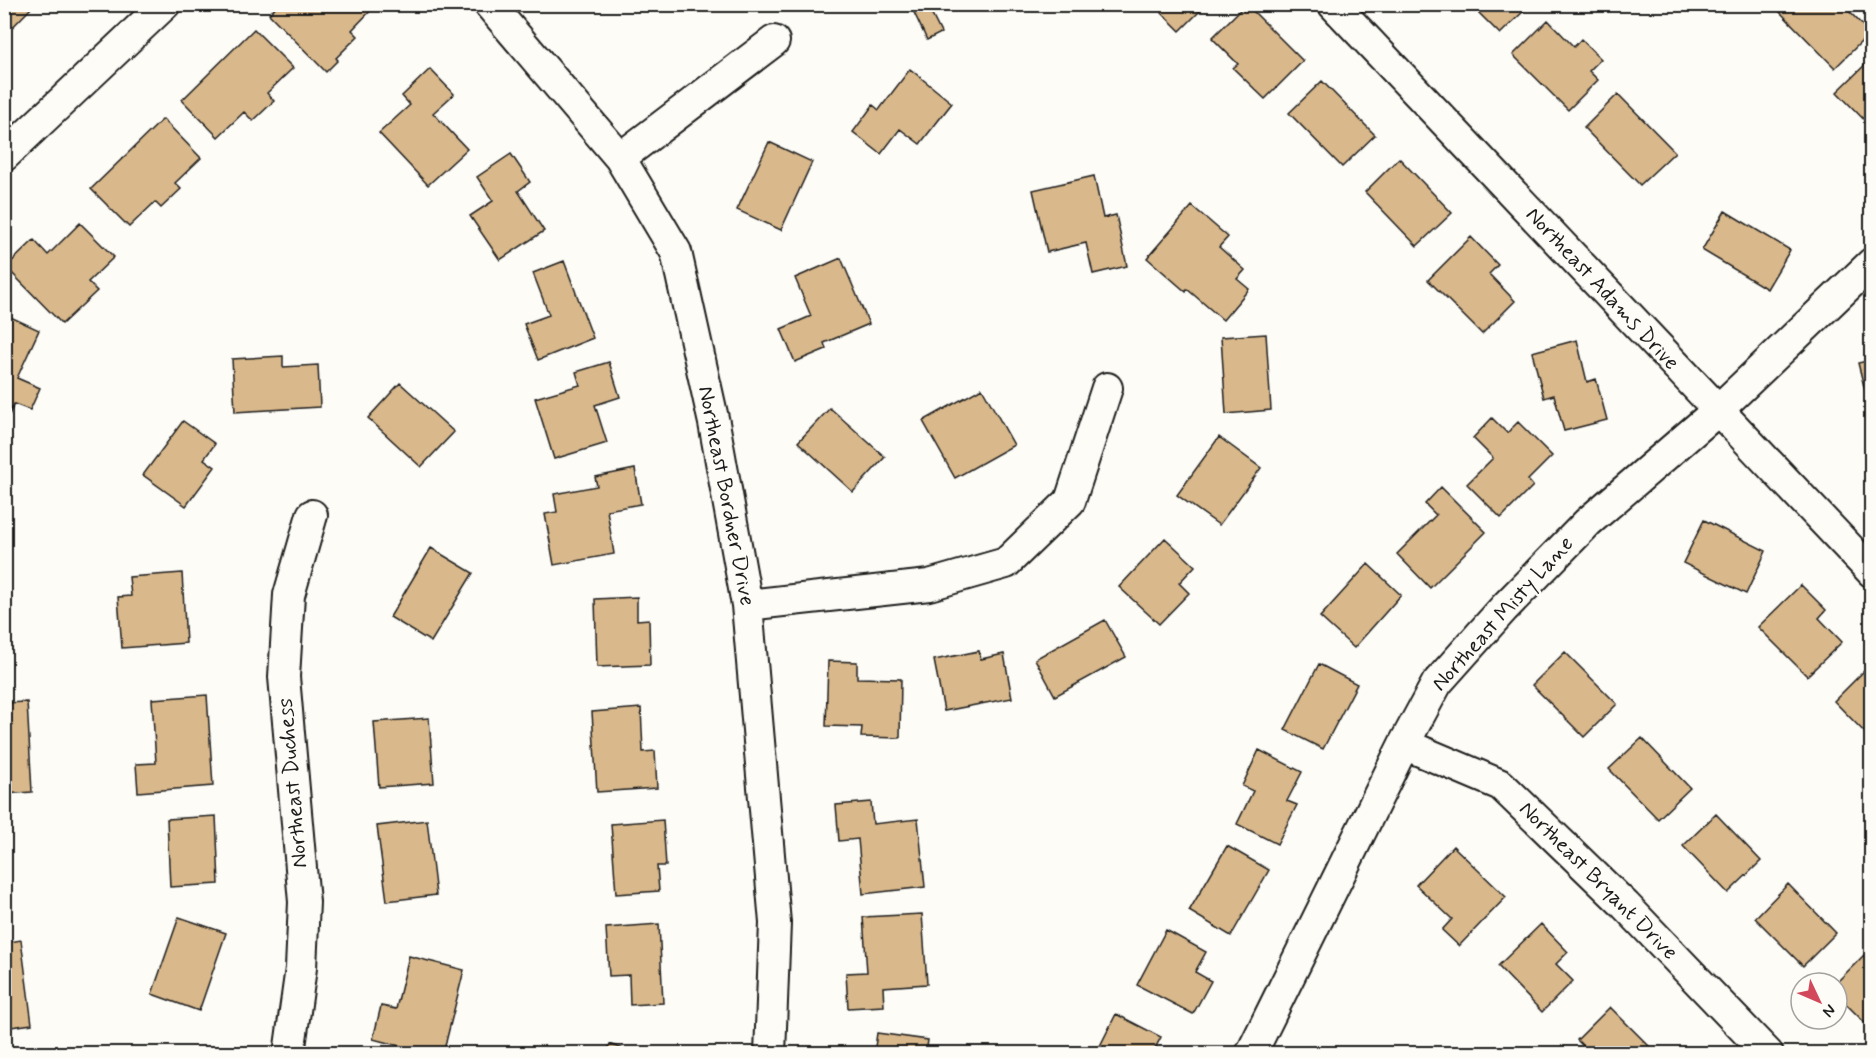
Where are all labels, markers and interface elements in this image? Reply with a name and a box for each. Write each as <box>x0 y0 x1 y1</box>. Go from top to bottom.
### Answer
street label: Northeast Adams Drive <box>1519 202 1685 376</box>
street label: Northeast Bordner Drive <box>691 384 761 608</box>
street label: Northeast Misty Lane <box>1426 531 1580 697</box>
street label: Northeast Duchess <box>272 697 314 869</box>
street label: Northeast Bryant Drive <box>1513 796 1683 966</box>
north arrow <box>1789 971 1849 1031</box>
text: N <box>1817 999 1840 1022</box>

